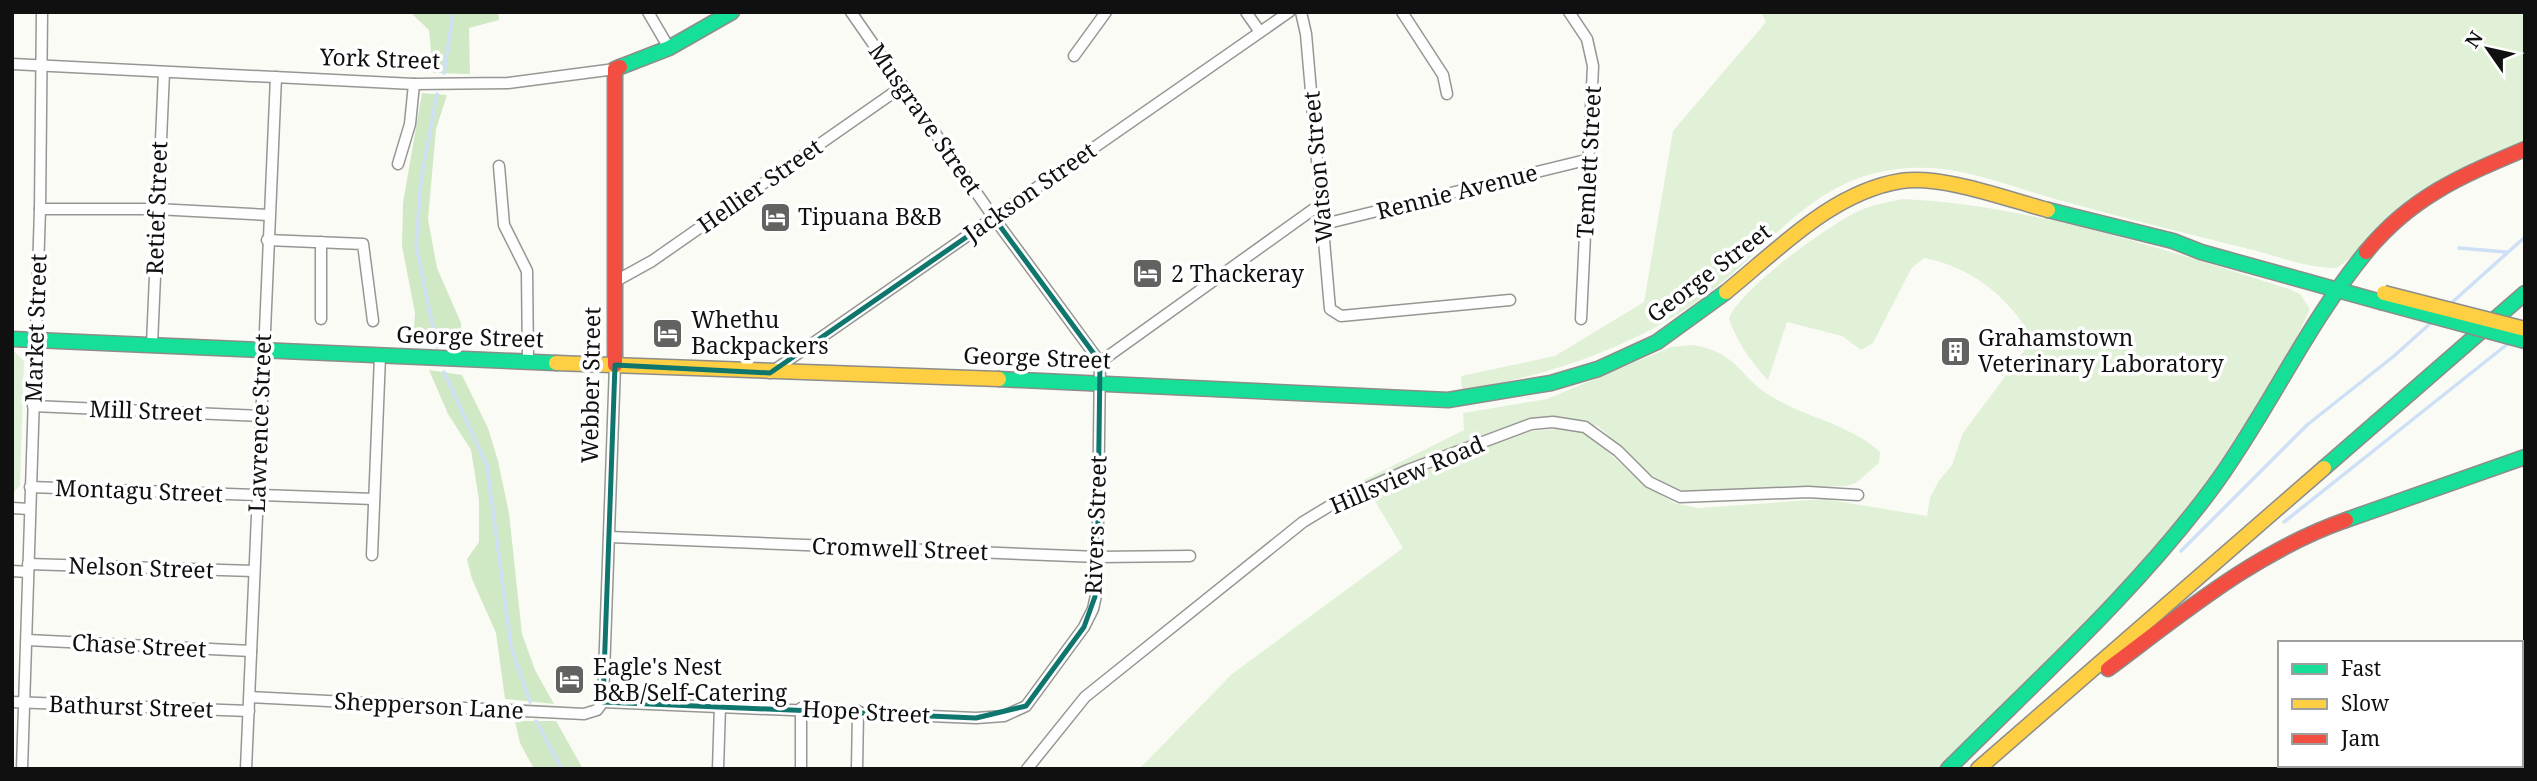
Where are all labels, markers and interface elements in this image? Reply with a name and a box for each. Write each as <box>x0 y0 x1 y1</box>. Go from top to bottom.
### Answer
north arrow <box>2453 14 2523 84</box>
text: N <box>2459 26 2489 53</box>
street label: Musgrave Street <box>862 36 990 201</box>
street label: York Street <box>318 40 441 76</box>
street label: Temlett Street <box>1568 85 1608 239</box>
street label: Watson Street <box>1294 90 1340 244</box>
street label: Hellier Street <box>691 130 828 240</box>
street label: Jackson Street <box>956 134 1102 249</box>
street label: Retief Street <box>138 141 174 275</box>
street label: Rennie Avenue <box>1373 156 1541 227</box>
hotel icon: Tipuana B&B <box>758 200 792 234</box>
place label: Tipuana B&B <box>798 200 942 232</box>
street label: George Street <box>1640 215 1777 329</box>
street label: Market Street <box>16 253 54 403</box>
hotel icon: 2 Thackeray <box>1131 257 1165 291</box>
place label: 2 Thackeray <box>1171 257 1304 289</box>
place label: Whethu Backpackers <box>691 303 829 361</box>
street label: Webber Street <box>573 306 607 464</box>
hotel icon: Whethu Backpackers <box>651 316 685 350</box>
street label: George Street <box>396 317 544 355</box>
place label: Grahamstown Veterinary Laboratory <box>1978 321 2224 379</box>
street label: Lawrence Street <box>240 333 278 513</box>
building icon: Grahamstown Veterinary Laboratory <box>1938 334 1972 368</box>
street label: George Street <box>963 338 1111 376</box>
street label: Mill Street <box>89 392 203 428</box>
street label: Hillsview Road <box>1325 427 1489 521</box>
street label: Rivers Street <box>1077 455 1113 595</box>
street label: Montagu Street <box>55 471 223 509</box>
street label: Cromwell Street <box>811 529 989 567</box>
street label: Nelson Street <box>68 548 214 586</box>
street label: Chase Street <box>71 626 207 664</box>
legend <box>2278 641 2523 767</box>
place label: Eagle's Nest B&B/Self-Catering <box>593 650 788 708</box>
text: Fast <box>2341 654 2381 682</box>
hotel icon: Eagle's Nest B&B/Self-Catering <box>553 663 587 697</box>
street label: Shepperson Lane <box>334 684 525 726</box>
street label: Bathurst Street <box>48 687 214 725</box>
text: Slow <box>2341 689 2390 717</box>
street label: Hope Street <box>801 692 931 730</box>
text: Jam <box>2340 724 2380 752</box>

